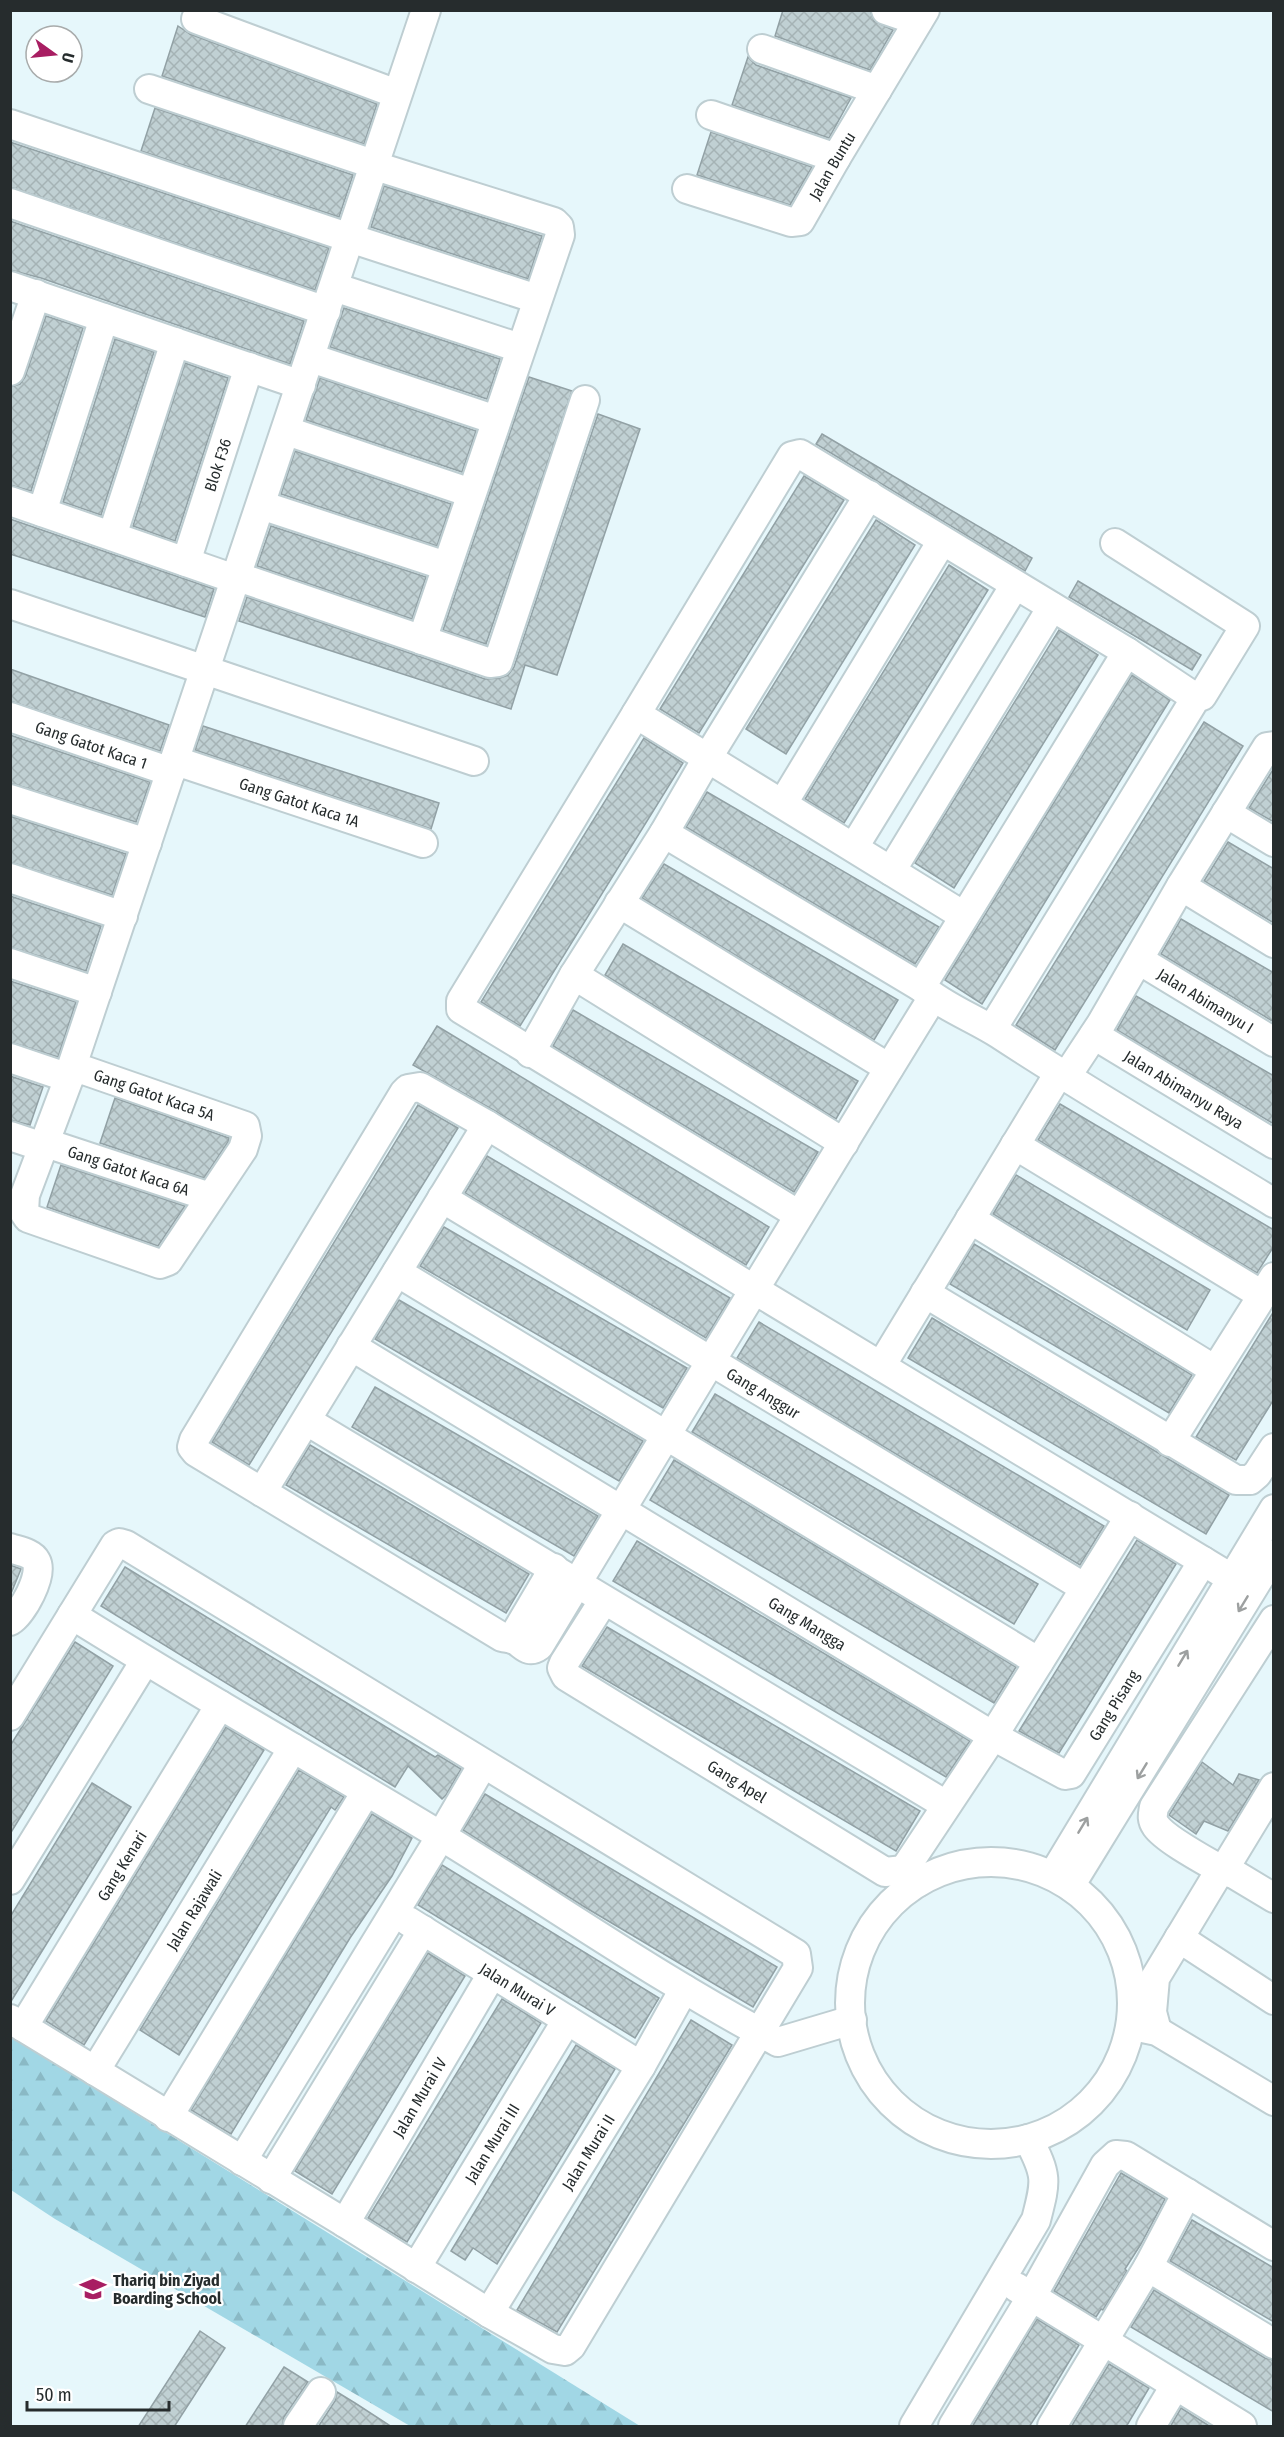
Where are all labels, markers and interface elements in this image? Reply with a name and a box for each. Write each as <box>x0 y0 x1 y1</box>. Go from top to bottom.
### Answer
north arrow <box>24 24 84 84</box>
text: U <box>58 51 78 65</box>
street label: Jalan Buntu <box>805 128 859 203</box>
street label: Blok F36 <box>200 436 235 494</box>
street label: Gang Gatot Kaca 1 <box>33 717 150 773</box>
street label: Gang Gatot Kaca 1A <box>237 773 362 831</box>
street label: Jalan Abimanyu I <box>1154 964 1257 1037</box>
street label: Jalan Abimanyu Raya <box>1121 1046 1247 1133</box>
street label: Gang Gatot Kaca 5A <box>91 1065 218 1124</box>
street label: Gang Gatot Kaca 6A <box>65 1141 193 1199</box>
street label: Gang Anggur <box>723 1363 804 1423</box>
street label: Gang Mangga <box>765 1593 850 1654</box>
one-way arrow <box>1237 1595 1249 1612</box>
one-way arrow <box>1178 1650 1190 1667</box>
street label: Gang Pisang <box>1085 1666 1143 1744</box>
street label: Gang Apel <box>704 1756 770 1807</box>
one-way arrow <box>1135 1762 1147 1779</box>
one-way arrow <box>1077 1817 1089 1834</box>
street label: Gang Kenari <box>93 1827 150 1904</box>
street label: Jalan Rajawali <box>162 1866 226 1953</box>
street label: Jalan Murai V <box>476 1959 559 2020</box>
street label: Jalan Murai IV <box>388 2053 450 2140</box>
street label: Jalan Murai III <box>461 2100 523 2186</box>
street label: Jalan Murai II <box>558 2111 618 2193</box>
place label: Thariq bin Ziyad Boarding School <box>113 2271 222 2308</box>
school or university icon: Thariq bin Ziyad Boarding School <box>78 2274 108 2304</box>
scale bar <box>27 2374 170 2412</box>
text: 50 m <box>36 2384 72 2406</box>

